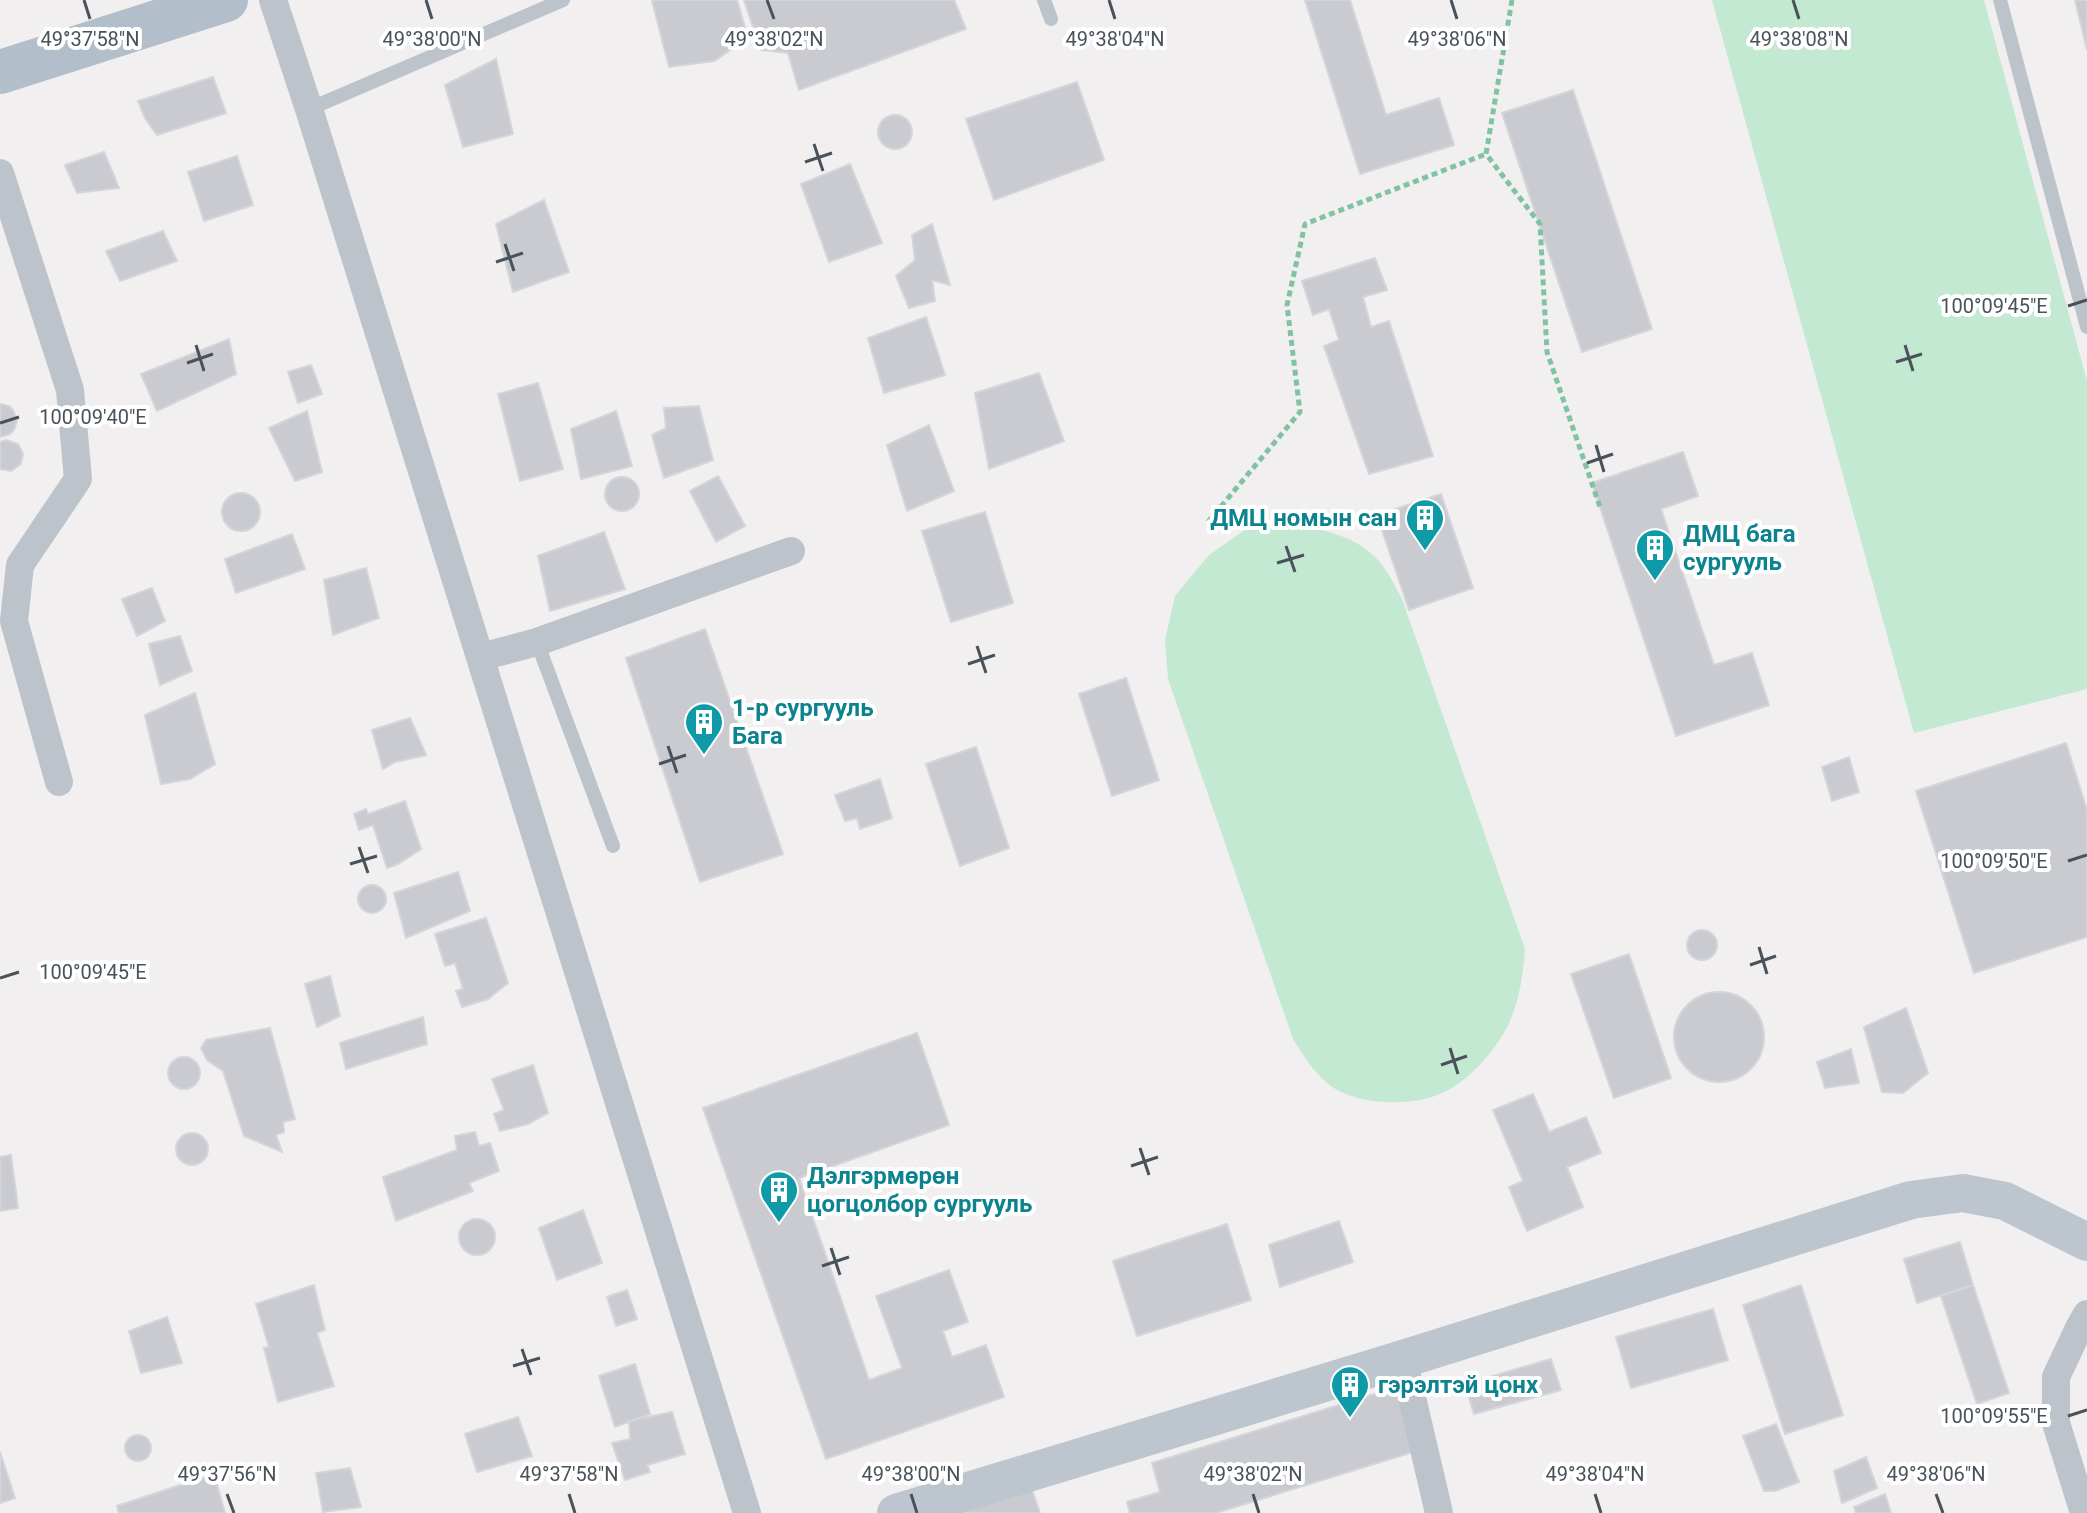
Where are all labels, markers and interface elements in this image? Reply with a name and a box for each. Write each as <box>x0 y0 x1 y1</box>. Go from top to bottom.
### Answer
text: 49°37'58"N <box>40 27 140 51</box>
text: 49°38'00"N <box>382 27 482 51</box>
text: 49°38'02"N <box>724 27 824 51</box>
text: 49°38'04"N <box>1065 27 1165 51</box>
text: 49°38'06"N <box>1407 27 1507 51</box>
text: 49°38'08"N <box>1749 27 1849 51</box>
text: 100°09'45"E <box>1940 294 2048 318</box>
text: 100°09'40"E <box>39 405 147 429</box>
building icon: ДМЦ номын сан <box>1404 497 1446 552</box>
place label: ДМЦ номын сан <box>1210 504 1397 532</box>
place label: ДМЦ бага сургууль <box>1683 520 1796 576</box>
building icon: ДМЦ бага сургууль <box>1634 527 1676 582</box>
place label: 1-р сургууль Бага <box>732 694 874 750</box>
building icon: 1-р сургууль Бага <box>683 701 725 756</box>
text: 100°09'50"E <box>1940 849 2048 873</box>
text: 100°09'45"E <box>39 960 147 984</box>
place label: Дэлгэрмөрөн цогцолбор сургууль <box>807 1162 1032 1218</box>
building icon: Дэлгэрмөрөн цогцолбор сургууль <box>758 1169 800 1224</box>
building icon: гэрэлтэй цонх <box>1329 1364 1371 1419</box>
place label: гэрэлтэй цонх <box>1378 1371 1539 1399</box>
text: 100°09'55"E <box>1940 1404 2048 1428</box>
text: 49°37'56"N <box>177 1462 277 1486</box>
text: 49°37'58"N <box>519 1462 619 1486</box>
text: 49°38'00"N <box>861 1462 961 1486</box>
text: 49°38'02"N <box>1203 1462 1303 1486</box>
text: 49°38'04"N <box>1545 1462 1645 1486</box>
text: 49°38'06"N <box>1886 1462 1986 1486</box>

